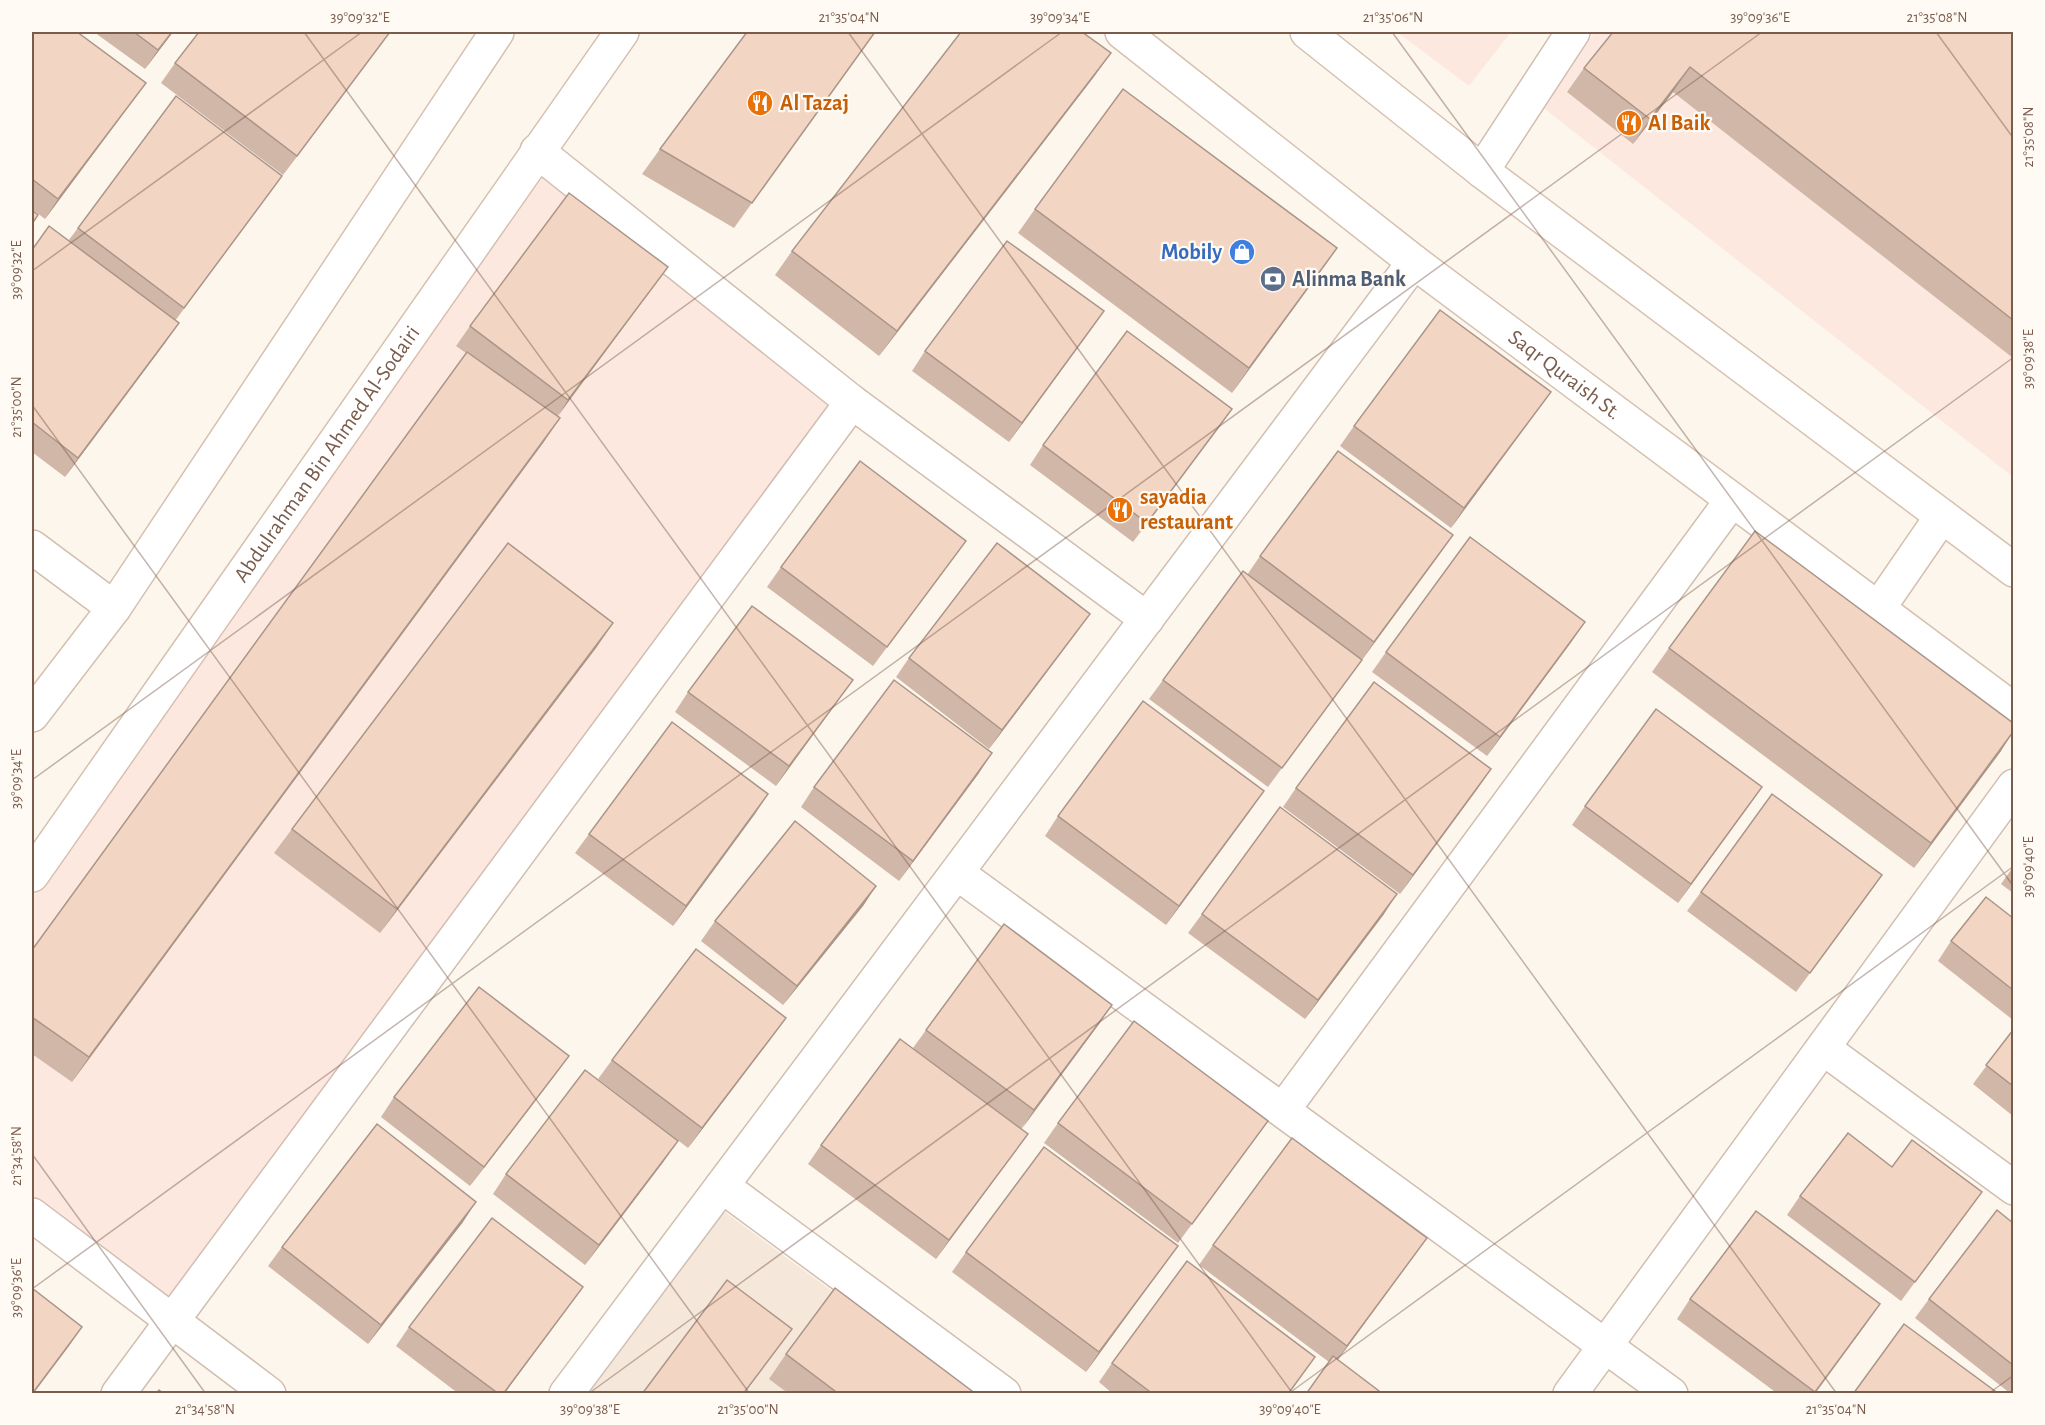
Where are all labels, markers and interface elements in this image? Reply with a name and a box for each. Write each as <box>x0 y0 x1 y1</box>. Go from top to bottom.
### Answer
text: 39°09'32"E <box>330 10 390 25</box>
text: 21°35'04"N <box>819 10 879 25</box>
text: 39°09'34"E <box>1030 10 1090 25</box>
text: 21°35'06"N <box>1363 10 1423 25</box>
text: 39°09'36"E <box>1730 10 1790 25</box>
text: 21°35'08"N <box>1907 10 1967 25</box>
restaurant icon: Al Tazaj <box>745 88 775 118</box>
place label: Al Tazaj <box>780 92 849 115</box>
text: 21°35'08"N <box>2021 107 2036 167</box>
restaurant icon: Al Baik <box>1614 108 1644 138</box>
place label: Al Baik <box>1648 112 1711 134</box>
shop icon: Mobily <box>1227 237 1257 267</box>
text: 39°09'32"E <box>9 240 24 300</box>
place label: Mobily <box>1161 241 1222 264</box>
bank icon: Alinma Bank <box>1258 264 1288 294</box>
place label: Alinma Bank <box>1292 268 1406 290</box>
street label: Abdulrahman Bin Ahmed Al-Sodairi <box>230 322 424 586</box>
street label: Saqr Quraish St. <box>1504 326 1625 424</box>
text: 39°09'38"E <box>2021 329 2036 389</box>
text: 21°35'00"N <box>9 376 24 438</box>
place label: sayadia restaurant <box>1140 486 1233 533</box>
restaurant icon: sayadia restaurant <box>1105 495 1135 525</box>
text: 39°09'34"E <box>9 749 24 809</box>
text: 39°09'40"E <box>2021 836 2036 898</box>
text: 21°34'58"N <box>9 1126 24 1186</box>
text: 39°09'36"E <box>9 1258 24 1318</box>
text: 21°34'58"N <box>175 1402 235 1417</box>
text: 39°09'38"E <box>560 1402 620 1417</box>
text: 21°35'00"N <box>717 1402 779 1417</box>
text: 39°09'40"E <box>1259 1402 1321 1417</box>
text: 21°35'04"N <box>1806 1402 1866 1417</box>

